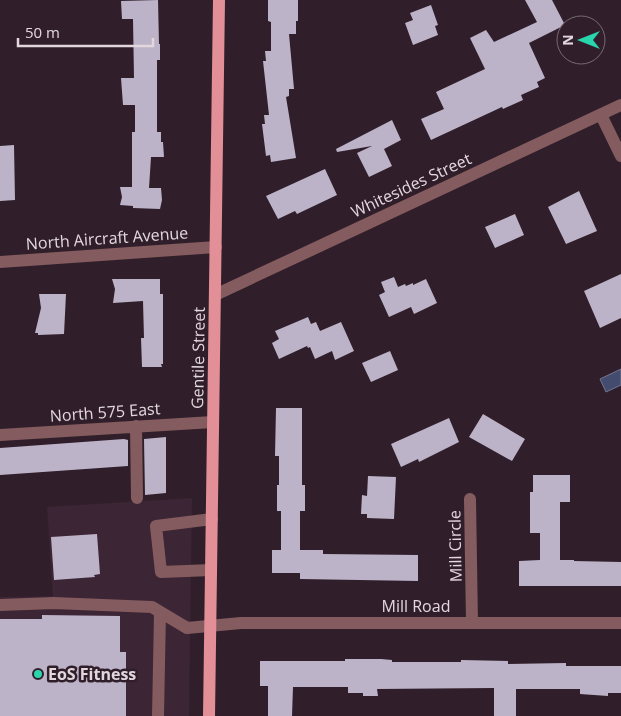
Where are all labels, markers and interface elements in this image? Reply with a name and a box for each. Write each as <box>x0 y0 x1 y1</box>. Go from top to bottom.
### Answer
scale bar <box>18 15 152 47</box>
north arrow <box>556 15 606 65</box>
text: 50 m <box>25 22 60 42</box>
text: N <box>558 34 577 46</box>
street label: Whitesides Street <box>347 147 475 222</box>
street label: North Aircraft Avenue <box>25 221 189 255</box>
street label: Gentile Street <box>186 307 210 409</box>
street label: North 575 East <box>49 397 161 427</box>
street label: Mill Circle <box>443 510 467 582</box>
street label: Mill Road <box>382 595 450 617</box>
place label: EoS Fitness <box>48 663 136 685</box>
marker: EoS Fitness <box>32 668 44 680</box>

